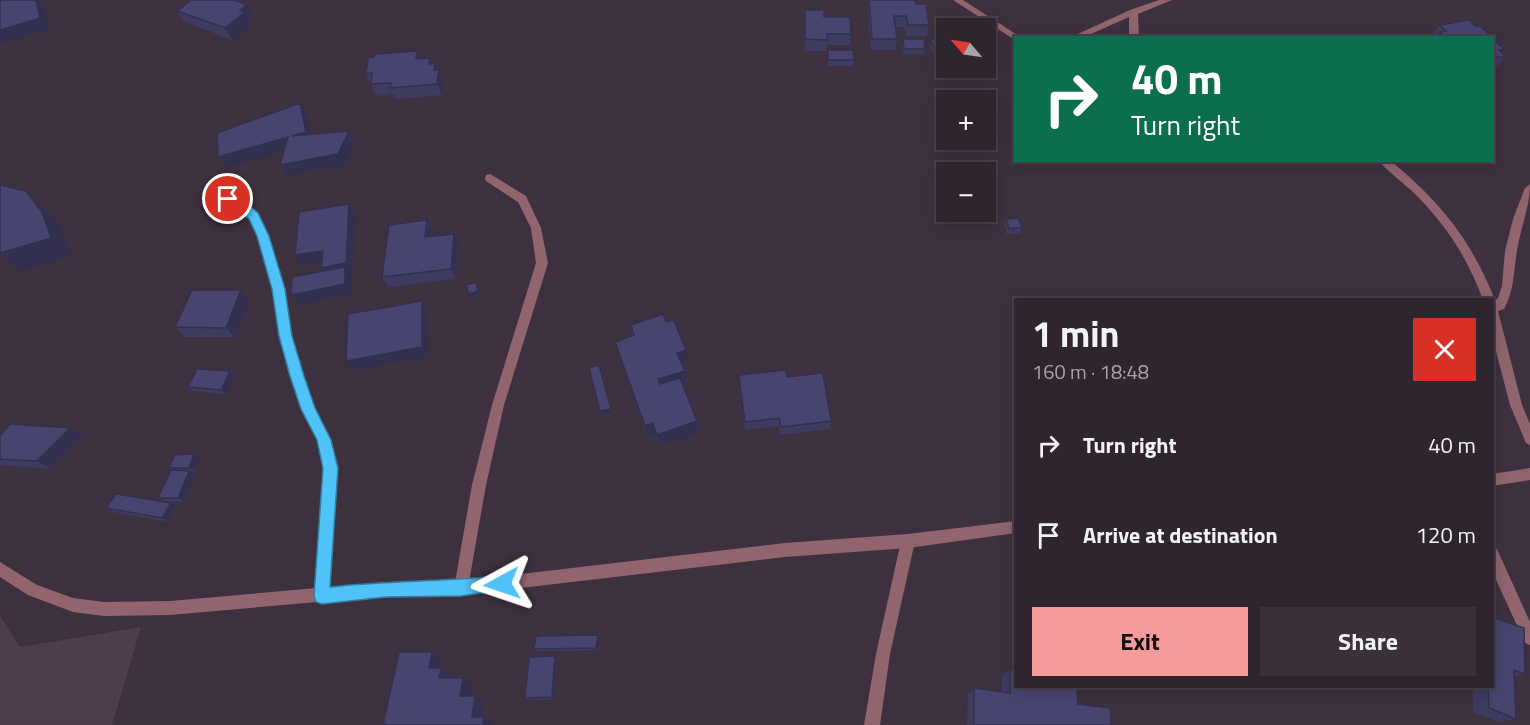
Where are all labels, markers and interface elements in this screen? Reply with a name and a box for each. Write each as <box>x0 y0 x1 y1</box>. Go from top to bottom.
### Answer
north arrow <box>936 18 996 78</box>
map controls <box>936 18 996 222</box>
text: 40 m <box>1131 46 1223 110</box>
icon: right <box>1032 60 1110 138</box>
button: + <box>936 90 996 150</box>
text: Turn right <box>1131 104 1240 145</box>
button: − <box>936 162 996 222</box>
pin <box>202 173 253 224</box>
icon: arrive <box>211 182 244 215</box>
text: 1 min <box>1032 306 1119 361</box>
button: close <box>1413 318 1476 381</box>
text: 160 m · 18:48 <box>1032 356 1149 387</box>
text: Turn right <box>1083 428 1177 462</box>
text: 40 m <box>1428 428 1476 462</box>
icon: right <box>1032 429 1065 462</box>
text: Arrive at destination <box>1083 518 1278 552</box>
text: 120 m <box>1416 518 1476 552</box>
icon: arrive <box>1032 519 1065 552</box>
position arrow <box>470 552 534 616</box>
button: Exit <box>1032 607 1248 676</box>
button: Share <box>1260 607 1476 676</box>

